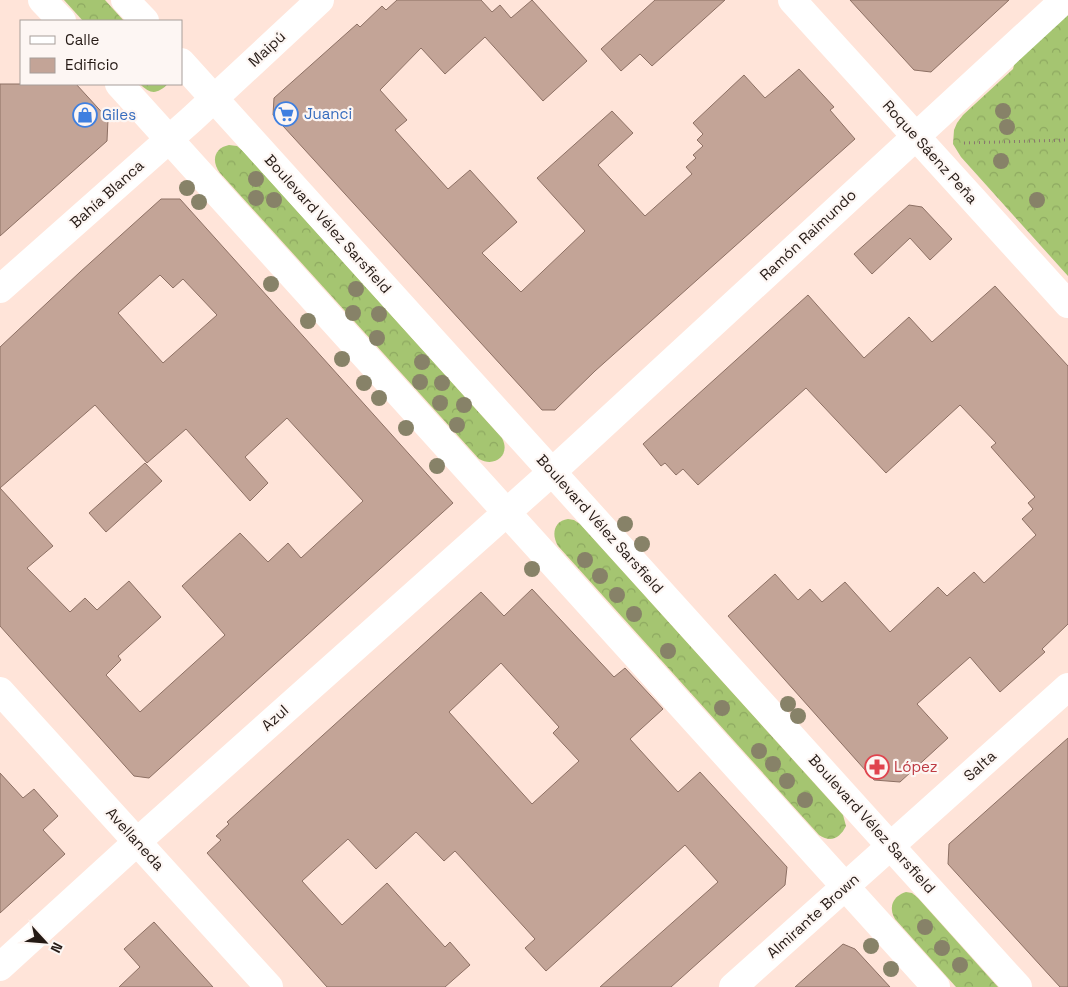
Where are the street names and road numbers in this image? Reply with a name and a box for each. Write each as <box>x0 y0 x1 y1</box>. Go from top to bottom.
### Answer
street label: Maipú <box>244 27 289 71</box>
street label: Roque Sáenz Peña <box>879 96 982 208</box>
street label: Boulevard Vélez Sarsfield <box>261 150 396 297</box>
street label: Bahía Blanca <box>66 155 148 232</box>
street label: Ramón Raimundo <box>755 185 860 284</box>
street label: Boulevard Vélez Sarsfield <box>533 450 668 597</box>
street label: Azul <box>257 700 292 735</box>
street label: Salta <box>960 746 1000 785</box>
street label: Boulevard Vélez Sarsfield <box>805 750 940 897</box>
street label: Avellaneda <box>102 803 169 874</box>
street label: Almirante Brown <box>763 869 863 962</box>

